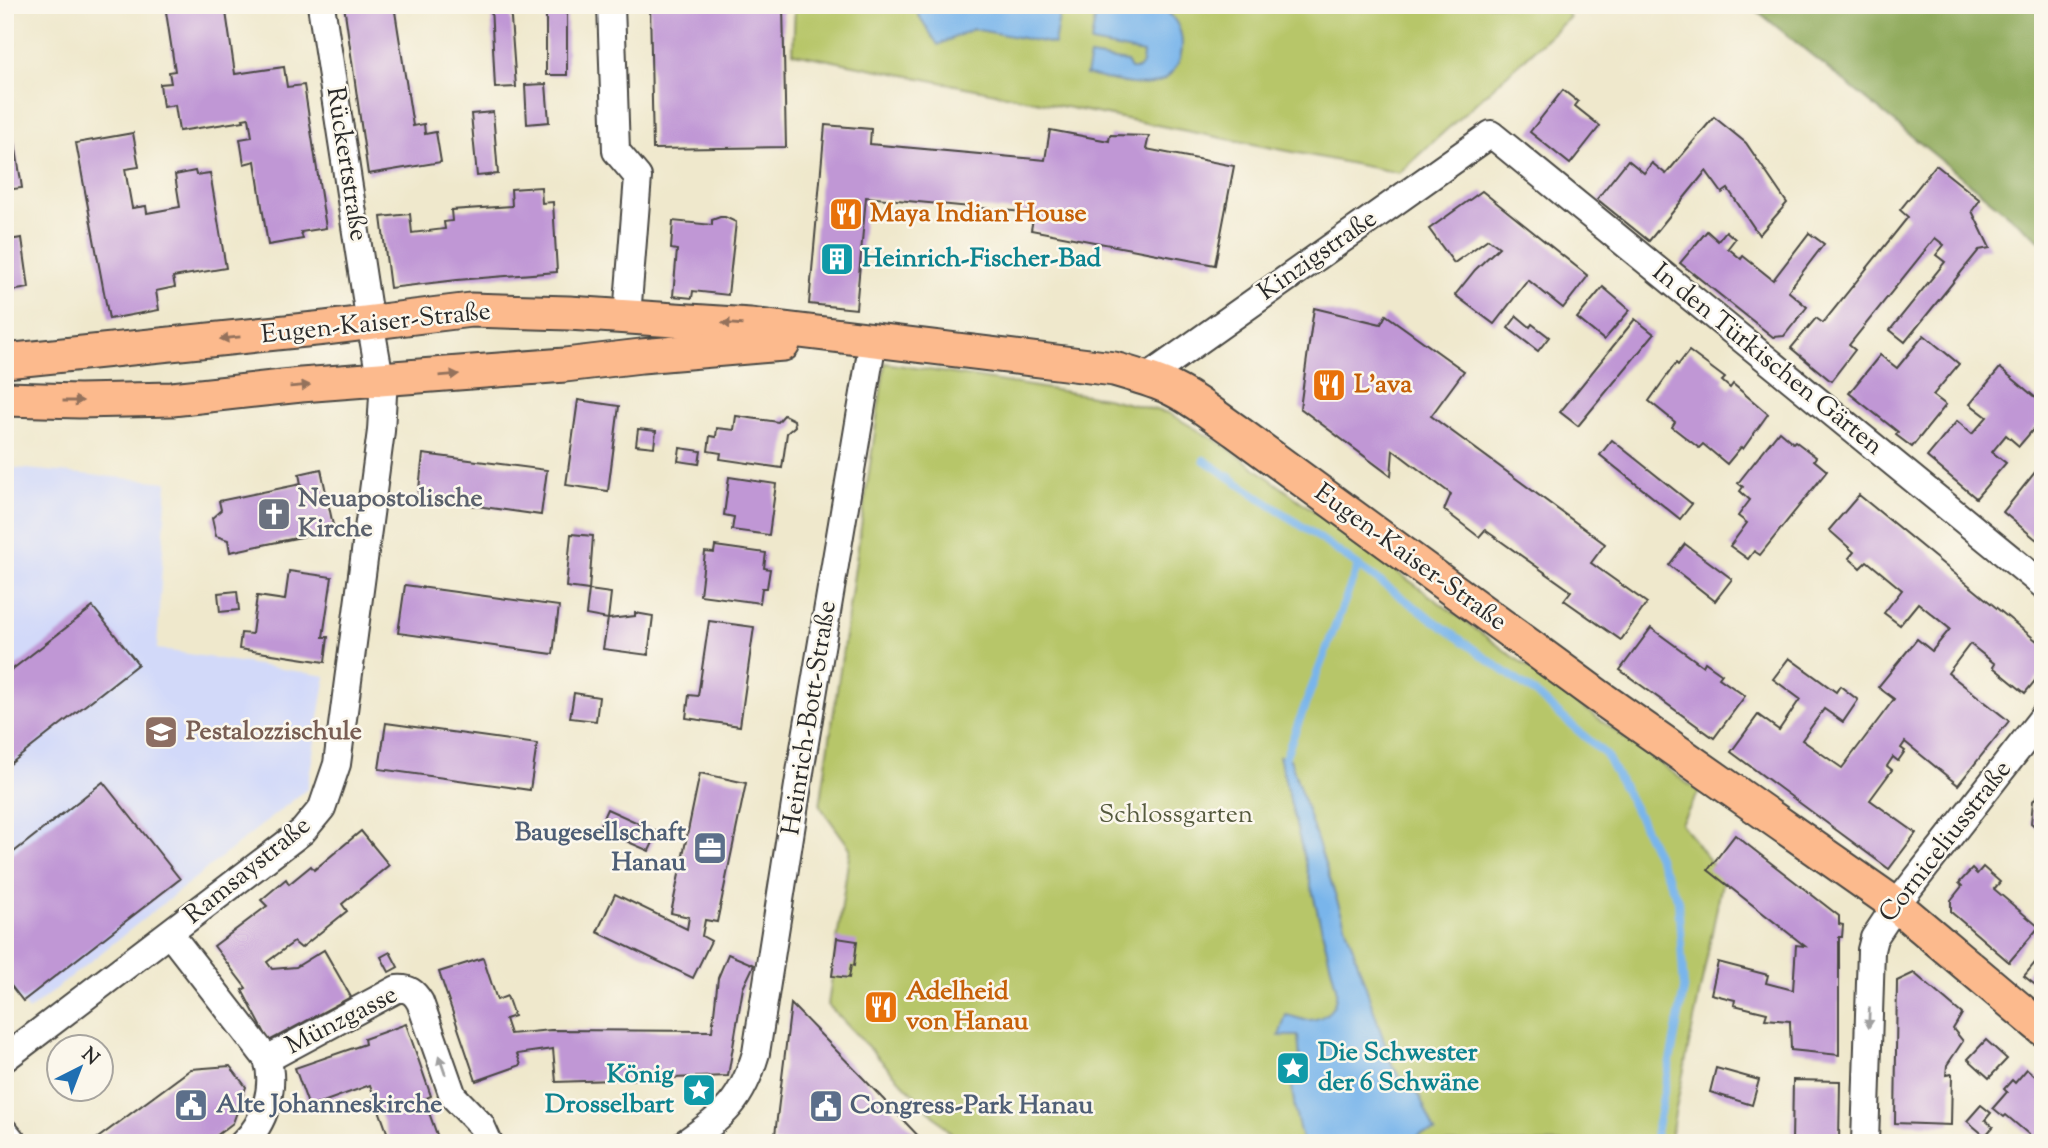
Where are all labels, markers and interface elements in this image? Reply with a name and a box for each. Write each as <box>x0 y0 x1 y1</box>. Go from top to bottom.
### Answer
street label: Rückertstraße <box>316 84 376 244</box>
restaurant icon: Maya Indian House <box>827 195 865 233</box>
place label: Maya Indian House <box>870 196 1087 233</box>
street label: Kinzigstraße <box>1251 201 1385 311</box>
building icon: Heinrich-Fischer-Bad <box>818 240 856 278</box>
place label: Heinrich-Fischer-Bad <box>862 241 1102 278</box>
street label: In den Türkischen Gärten <box>1643 255 1891 465</box>
street label: Eugen-Kaiser-Straße <box>260 294 492 354</box>
one-way arrow <box>721 318 743 329</box>
one-way arrow <box>219 333 241 344</box>
restaurant icon: L'ava <box>1310 366 1348 404</box>
place label: L'ava <box>1354 367 1412 404</box>
one-way arrow <box>438 369 460 380</box>
one-way arrow <box>289 380 311 391</box>
one-way arrow <box>63 395 85 407</box>
street label: Eugen-Kaiser-Straße <box>1306 475 1514 641</box>
place label: Neuapostolische Kirche <box>298 481 483 548</box>
church icon: Neuapostolische Kirche <box>255 495 293 533</box>
street label: Heinrich-Bott-Straße <box>773 598 847 838</box>
school or university icon: Pestalozzischule <box>142 713 180 751</box>
place label: Pestalozzischule <box>186 714 362 751</box>
street label: Corniceliusstraße <box>1871 753 2021 931</box>
park label: Schlossgarten <box>1099 797 1253 834</box>
street label: Ramsaystraße <box>177 808 319 934</box>
place label: Baugesellschaft Hanau <box>515 815 686 882</box>
office icon: Baugesellschaft Hanau <box>691 829 729 867</box>
place label: Adelheid von Hanau <box>906 974 1029 1041</box>
street label: Münzgasse <box>280 977 404 1065</box>
restaurant icon: Adelheid von Hanau <box>862 988 900 1026</box>
one-way arrow <box>1863 1007 1875 1029</box>
north arrow <box>46 1032 116 1102</box>
place label: Die Schwester der 6 Schwäne <box>1318 1035 1479 1102</box>
text: N <box>75 1042 104 1072</box>
place icon: Die Schwester der 6 Schwäne <box>1274 1049 1312 1087</box>
one-way arrow <box>436 1054 447 1075</box>
place label: König Drosselbart <box>545 1057 674 1124</box>
place icon: König Drosselbart <box>680 1071 718 1109</box>
public building icon: Alte Johanneskirche <box>172 1086 210 1124</box>
place label: Alte Johanneskirche <box>216 1087 442 1124</box>
public building icon: Congress-Park Hanau <box>807 1087 845 1125</box>
place label: Congress-Park Hanau <box>850 1088 1093 1125</box>

